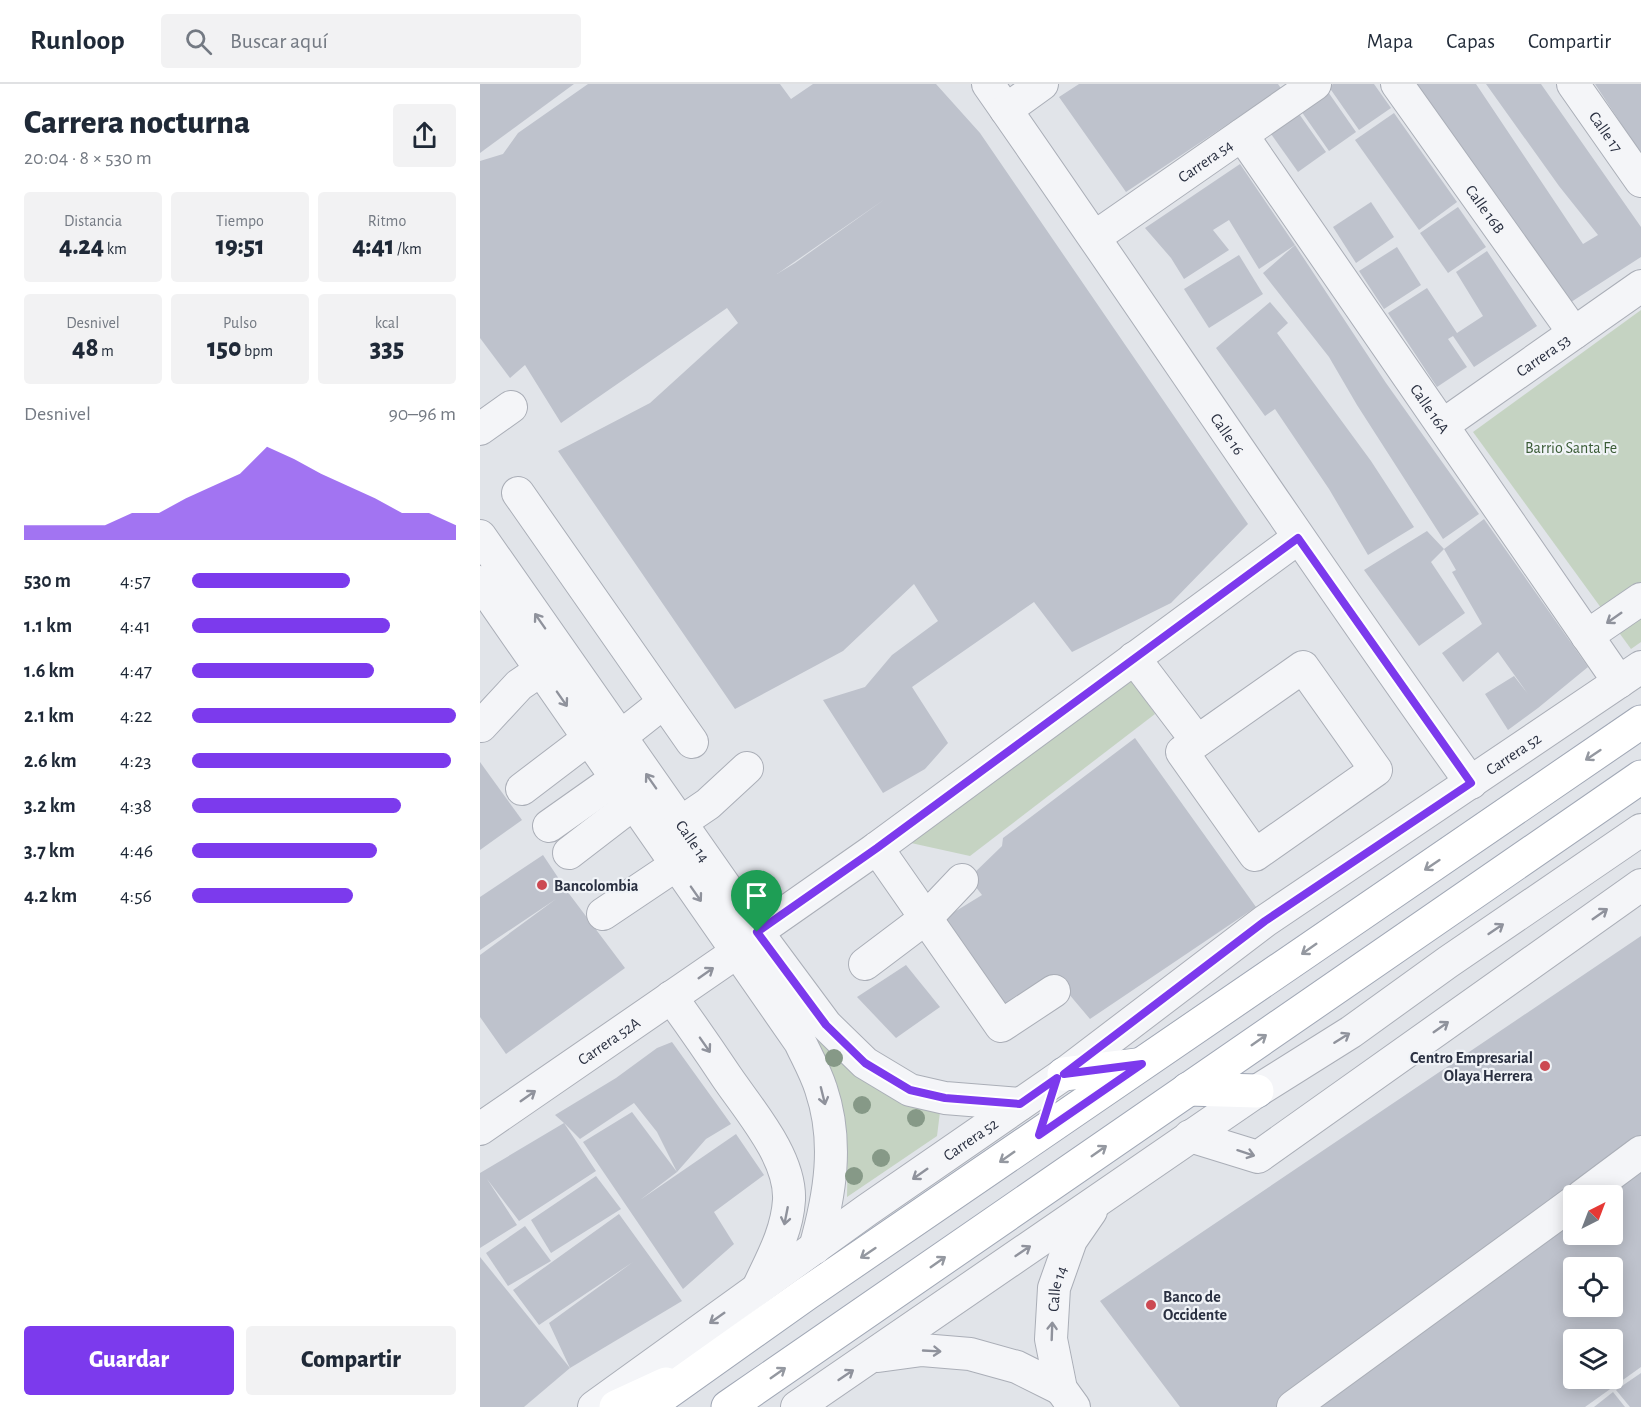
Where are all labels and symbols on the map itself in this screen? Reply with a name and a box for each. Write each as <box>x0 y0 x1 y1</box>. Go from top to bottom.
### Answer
street label: Calle 17 <box>1586 109 1625 156</box>
street label: Carrera 54 <box>1175 137 1236 186</box>
street label: Calle 16B <box>1462 182 1507 236</box>
street label: Carrera 53 <box>1514 331 1573 380</box>
street label: Calle 16A <box>1407 381 1452 437</box>
street label: Calle 16 <box>1207 410 1247 458</box>
park label: Barrio Santa Fe <box>1525 440 1617 456</box>
one-way arrow <box>1607 612 1623 624</box>
one-way arrow <box>534 614 546 630</box>
one-way arrow <box>555 690 568 706</box>
street label: Carrera 52 <box>1483 730 1544 778</box>
one-way arrow <box>1585 749 1601 761</box>
one-way arrow <box>645 774 657 790</box>
street label: Calle 14 <box>672 818 713 865</box>
one-way arrow <box>1424 859 1440 871</box>
pin <box>731 870 782 932</box>
marker: Bancolombia <box>535 878 549 892</box>
place label: Bancolombia <box>554 878 639 894</box>
one-way arrow <box>690 885 702 901</box>
one-way arrow <box>1591 908 1607 920</box>
one-way arrow <box>1487 923 1504 935</box>
one-way arrow <box>1301 943 1317 955</box>
one-way arrow <box>697 967 713 979</box>
street label: Carrera 52A <box>575 1014 643 1068</box>
one-way arrow <box>1432 1021 1449 1033</box>
one-way arrow <box>1334 1031 1351 1044</box>
one-way arrow <box>1250 1034 1267 1046</box>
one-way arrow <box>699 1036 711 1053</box>
place label: Centro Empresarial Olaya Herrera <box>1410 1050 1533 1085</box>
marker: Centro Empresarial Olaya Herrera <box>1538 1059 1552 1073</box>
one-way arrow <box>817 1086 829 1105</box>
one-way arrow <box>519 1090 536 1102</box>
street label: Carrera 52 <box>941 1115 1001 1164</box>
one-way arrow <box>1090 1145 1106 1157</box>
one-way arrow <box>1236 1148 1255 1159</box>
one-way arrow <box>1000 1151 1016 1163</box>
one-way arrow <box>912 1168 929 1180</box>
north arrow <box>1563 1185 1623 1245</box>
one-way arrow <box>780 1206 791 1225</box>
one-way arrow <box>1014 1245 1030 1257</box>
one-way arrow <box>860 1247 877 1259</box>
one-way arrow <box>930 1256 946 1268</box>
street label: Calle 14 <box>1046 1264 1070 1312</box>
place label: Banco de Occidente <box>1163 1289 1227 1323</box>
marker: Banco de Occidente <box>1144 1298 1158 1312</box>
one-way arrow <box>710 1312 726 1324</box>
one-way arrow <box>1046 1322 1057 1342</box>
one-way arrow <box>921 1345 941 1356</box>
one-way arrow <box>769 1367 785 1379</box>
one-way arrow <box>837 1368 854 1380</box>

